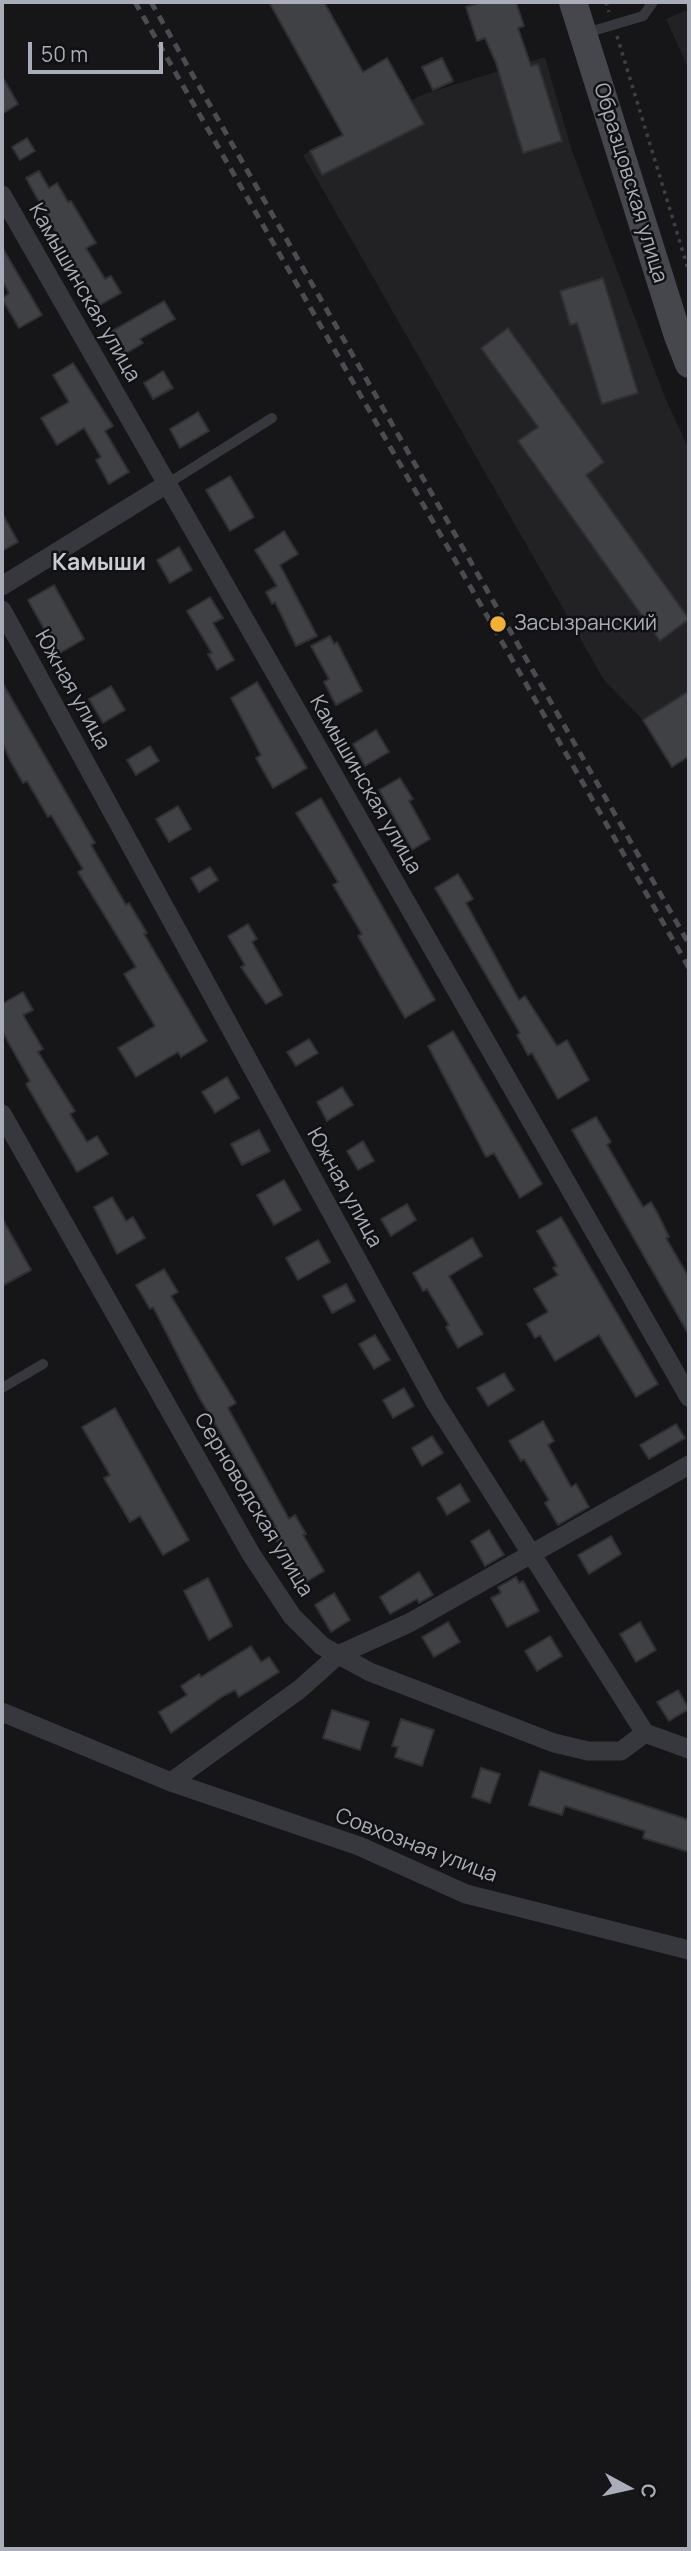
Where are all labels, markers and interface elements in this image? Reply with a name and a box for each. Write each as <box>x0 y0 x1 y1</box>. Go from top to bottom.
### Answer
scale bar <box>32 28 166 72</box>
text: 50 m <box>41 40 88 68</box>
street label: Образцовская улица <box>588 80 672 286</box>
street label: Камышинская улица <box>23 199 145 387</box>
district label: Камыши <box>52 550 146 578</box>
place label: Засызранский <box>514 611 657 637</box>
marker: Засызранский <box>488 614 508 634</box>
street label: Южная улица <box>29 626 115 754</box>
street label: Камышинская улица <box>304 691 426 879</box>
street label: Южная улица <box>301 1124 387 1252</box>
street label: Серноводская улица <box>188 1409 318 1601</box>
street label: Совхозная улица <box>331 1804 501 1888</box>
north arrow <box>593 2453 663 2523</box>
text: С <box>635 2482 663 2500</box>

